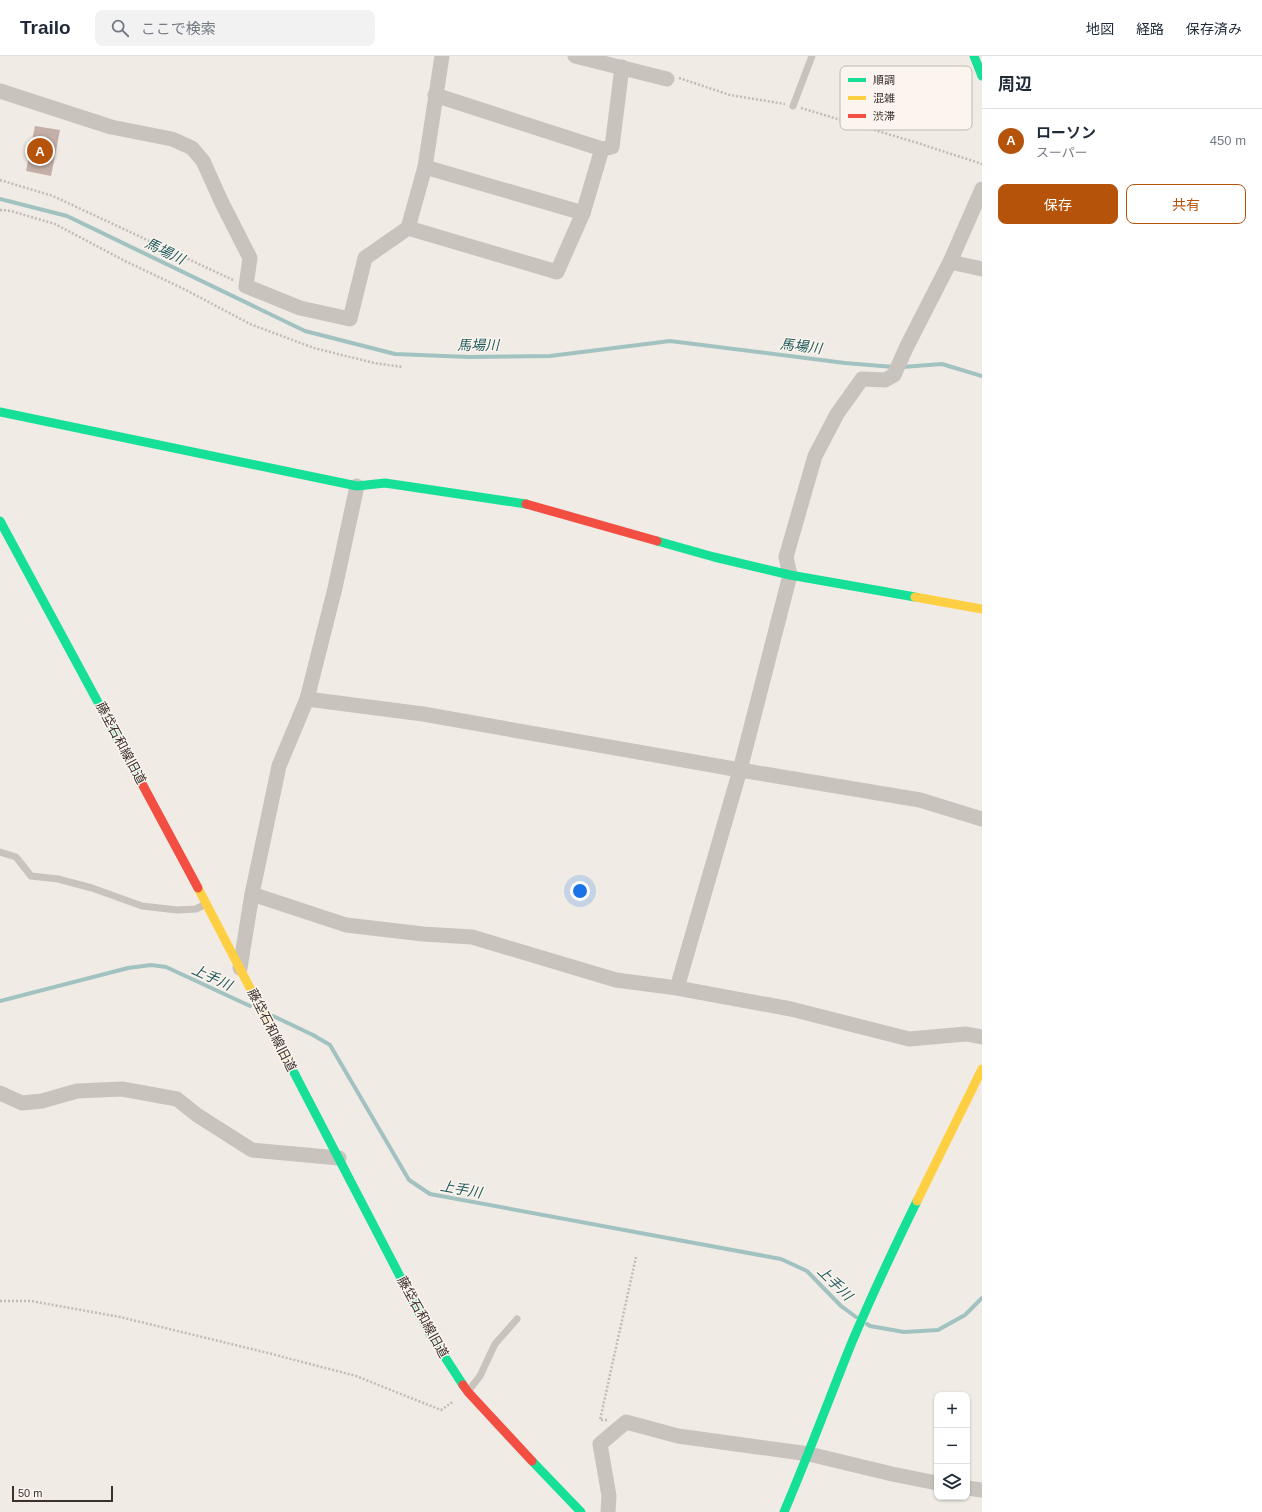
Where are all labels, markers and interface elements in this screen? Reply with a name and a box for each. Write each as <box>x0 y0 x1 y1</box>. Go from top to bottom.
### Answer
search box <box>95 10 375 46</box>
text: Trailo <box>20 17 71 38</box>
icon: search <box>109 17 131 39</box>
text: ここで検索 <box>141 20 216 37</box>
text: 地図 <box>1086 21 1114 37</box>
text: 経路 <box>1136 21 1164 37</box>
text: 保存済み <box>1186 21 1242 37</box>
legend <box>840 66 972 130</box>
text: 順調 <box>873 74 895 86</box>
text: 周辺 <box>998 75 1032 94</box>
text: 混雑 <box>873 92 895 104</box>
text: 渋滞 <box>873 110 895 122</box>
text: ローソン <box>1036 124 1096 141</box>
text: A <box>1006 133 1016 148</box>
text: 450 m <box>1210 133 1246 148</box>
pin: A <box>27 136 53 166</box>
text: スーパー <box>1036 145 1088 160</box>
button: 保存 <box>998 184 1118 224</box>
button: 共有 <box>1126 184 1246 224</box>
water label: 馬場川 <box>143 235 189 268</box>
water label: 馬場川 <box>779 336 825 357</box>
water label: 馬場川 <box>457 337 501 353</box>
street label: 藤垈石和線旧道 <box>93 699 149 787</box>
your location <box>570 881 590 901</box>
water label: 上手川 <box>190 961 236 994</box>
street label: 藤垈石和線旧道 <box>245 986 299 1074</box>
water label: 上手川 <box>439 1177 485 1201</box>
water label: 上手川 <box>814 1263 857 1305</box>
street label: 藤垈石和線旧道 <box>394 1274 452 1360</box>
map controls <box>934 1392 970 1500</box>
button: + <box>934 1392 970 1428</box>
button: − <box>934 1428 970 1464</box>
button: layers <box>934 1464 970 1500</box>
scale bar <box>12 1484 113 1503</box>
text: 50 m <box>18 1487 42 1499</box>

